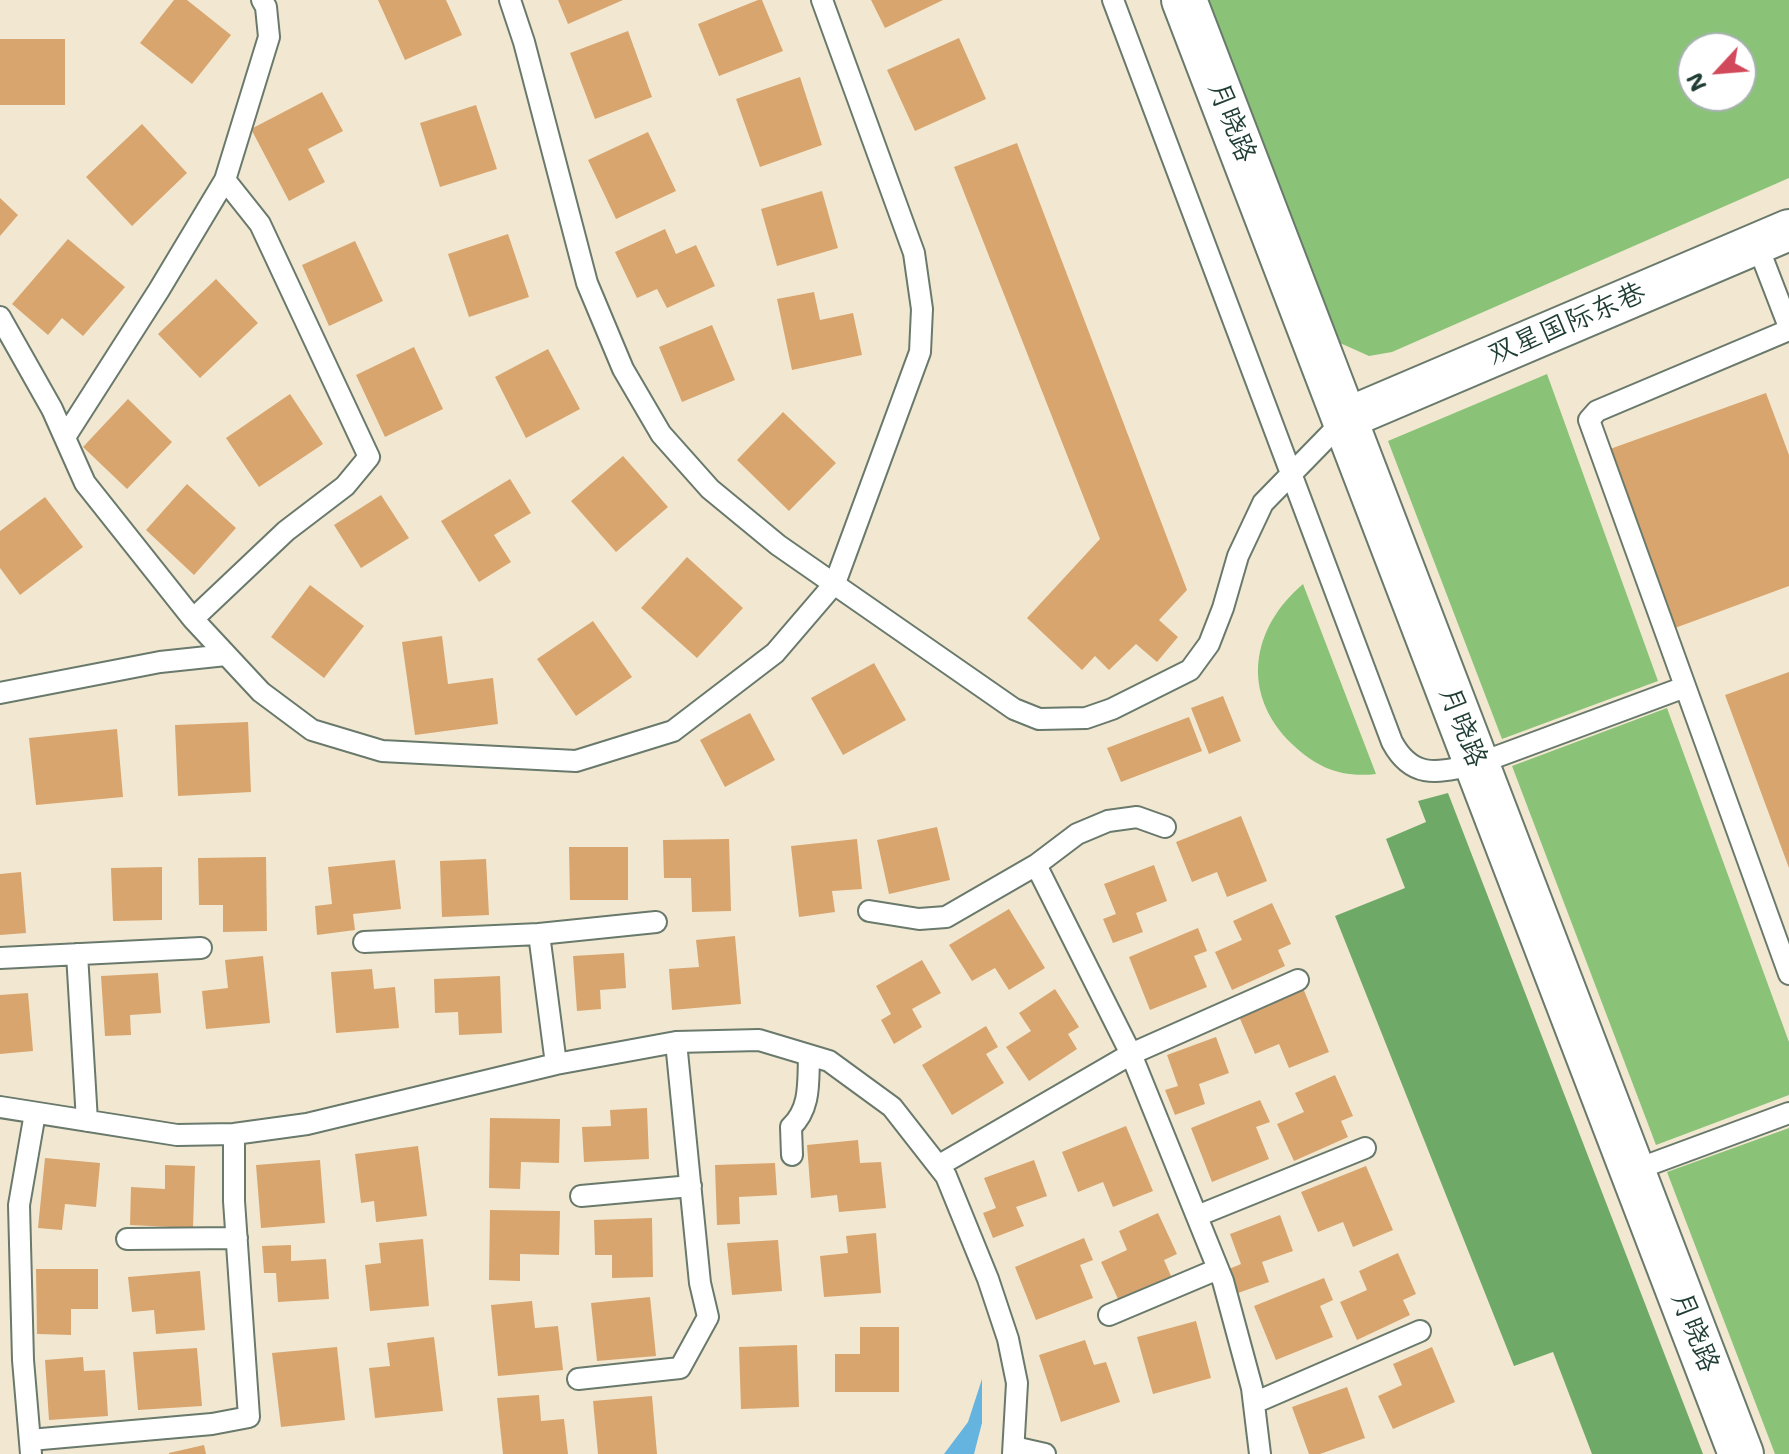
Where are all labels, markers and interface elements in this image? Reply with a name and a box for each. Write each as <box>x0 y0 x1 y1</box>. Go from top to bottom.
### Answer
north arrow <box>1677 32 1757 112</box>
text: N <box>1680 68 1714 96</box>
street label: 月晓路 <box>1200 77 1262 167</box>
street label: 双星国际东巷 <box>1483 277 1651 373</box>
street label: 月晓路 <box>1431 682 1493 772</box>
street label: 月晓路 <box>1663 1287 1725 1377</box>

